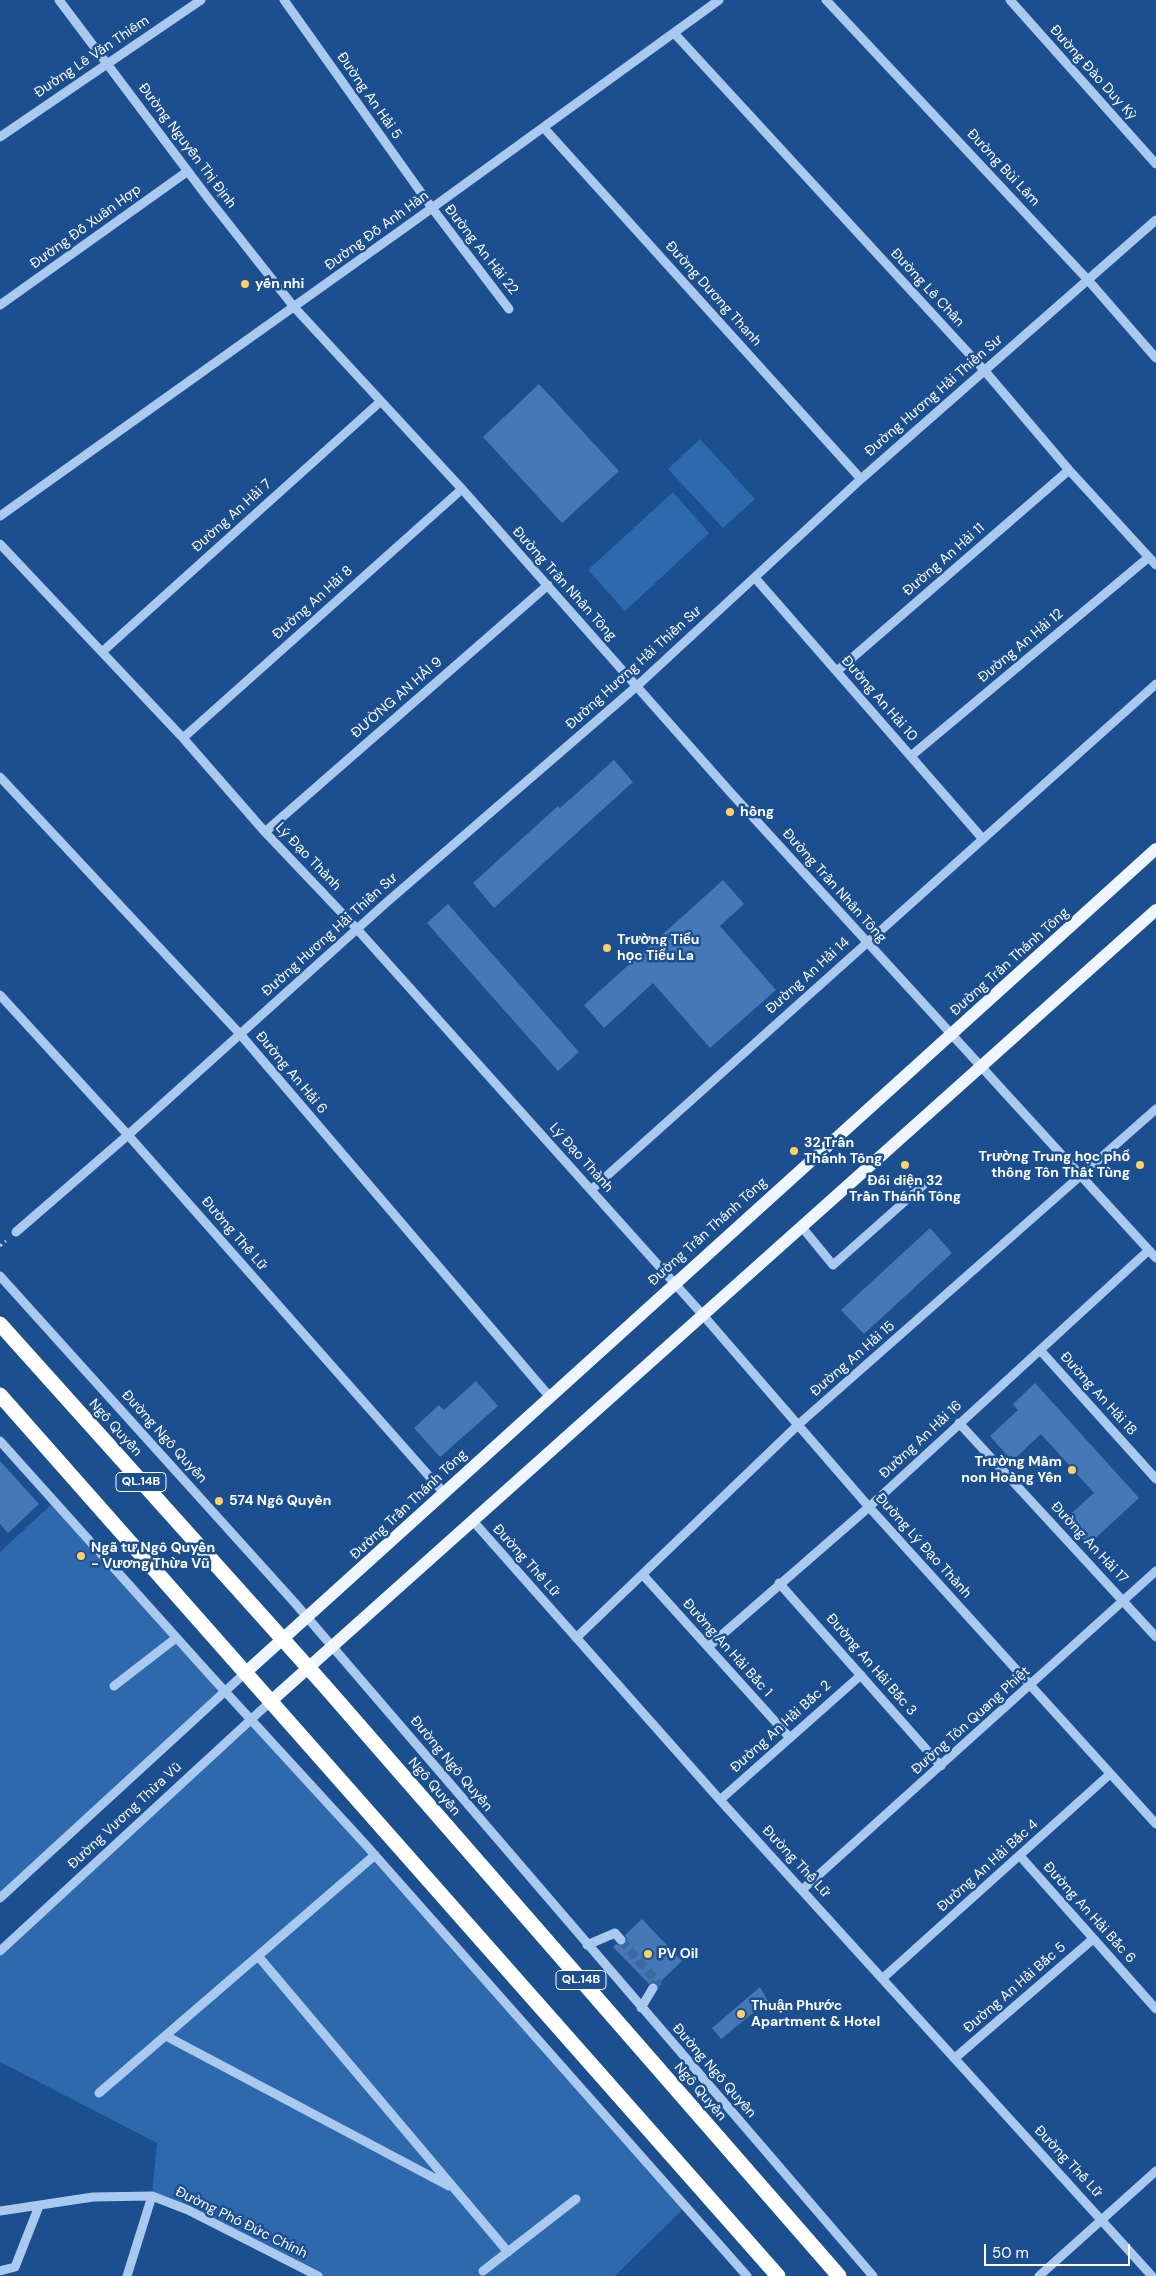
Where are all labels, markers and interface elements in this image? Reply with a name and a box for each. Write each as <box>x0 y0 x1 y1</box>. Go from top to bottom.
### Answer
street label: Đường Lê Văn Thiêm <box>32 12 152 102</box>
street label: Đường Đào Duy Kỳ <box>1046 22 1140 124</box>
street label: Đường An Hải 5 <box>333 49 405 143</box>
street label: Đường Nguyễn Thị Định <box>134 80 240 212</box>
street label: Đường Bùi Lâm <box>963 126 1043 210</box>
street label: Đường Đỗ Xuân Hợp <box>27 181 145 273</box>
street label: Đường Đỗ Anh Hàn <box>322 188 432 274</box>
street label: Đường An Hải 22 <box>441 202 521 298</box>
street label: Đường Dương Thanh <box>661 238 765 350</box>
street label: Đường Lê Chân <box>887 246 967 330</box>
place label: yến nhi <box>255 276 304 292</box>
marker: yến nhi <box>239 278 251 290</box>
street label: Đường Hương Hải Thiền Sư <box>862 332 1006 460</box>
street label: Đường An Hải 7 <box>189 476 275 556</box>
street label: Đường An Hải 11 <box>900 520 988 600</box>
street label: Đường Trần Nhân Tông <box>508 524 620 644</box>
street label: Đường An Hải 8 <box>269 563 357 643</box>
street label: Đường Hương Hải Thiền Sư <box>563 603 705 733</box>
street label: Đường An Hải 12 <box>975 606 1067 686</box>
street label: Đường An Hải 10 <box>837 653 921 745</box>
street label: ĐƯỜNG AN HẢl 9 <box>348 654 446 742</box>
place label: hồng <box>740 804 774 820</box>
marker: hồng <box>724 806 736 818</box>
street label: Lý Đạo Thành <box>272 820 344 894</box>
street label: Đường Trần Nhân Tông <box>778 826 890 946</box>
street label: Đường Hương Hải Thiền Sư <box>259 870 401 1000</box>
street label: Đường Trần Thánh Tông <box>947 904 1073 1020</box>
place label: Trường Tiểu học Tiểu La <box>617 932 699 964</box>
street label: Đường An Hải 14 <box>763 934 853 1018</box>
marker: Trường Tiểu học Tiểu La <box>601 942 613 954</box>
street label: Đường An Hải 6 <box>252 1028 330 1118</box>
street label: Lý Đạo Thành <box>546 1120 616 1196</box>
place label: 32 Trần Thánh Tông <box>804 1135 882 1168</box>
marker: 32 Trần Thánh Tông <box>788 1145 800 1157</box>
place label: Trường Trung học phổ thông Tôn Thất Tùng <box>979 1149 1130 1182</box>
marker: Đối diện 32 Trần Thánh Tông <box>899 1159 911 1171</box>
marker: Trường Trung học phổ thông Tôn Thất Tùng <box>1134 1159 1146 1171</box>
place label: Đối diện 32 Trần Thánh Tông <box>849 1173 961 1206</box>
street label: Đường Trần Thánh Tông <box>645 1174 771 1290</box>
street label: Đường Thế Lữ <box>197 1194 271 1274</box>
street label: Đường An Hải 15 <box>807 1318 899 1400</box>
street label: Đường An Hải 18 <box>1056 1349 1140 1439</box>
street label: Đường Ngô Quyền <box>118 1387 210 1487</box>
street label: Ngô Quyền <box>85 1396 145 1460</box>
street label: Đường An Hải 16 <box>876 1397 966 1483</box>
street label: Đường Trần Thánh Tông <box>347 1446 471 1564</box>
place label: Trường Mầm non Hoàng Yến <box>961 1454 1062 1486</box>
marker: Trường Mầm non Hoàng Yến <box>1066 1464 1078 1476</box>
road number: QL.14B <box>116 1472 166 1491</box>
street label: Đường Lý Đạo Thành <box>871 1490 975 1602</box>
place label: 574 Ngô Quyền <box>229 1493 331 1509</box>
marker: 574 Ngô Quyền <box>213 1495 225 1507</box>
street label: Đường An Hải 17 <box>1047 1499 1131 1587</box>
street label: Đường Thế Lữ <box>489 1521 563 1601</box>
place label: Ngã tư Ngô Quyền - Vương Thừa Vũ <box>91 1540 215 1572</box>
marker: Ngã tư Ngô Quyền - Vương Thừa Vũ <box>75 1550 87 1562</box>
street label: Đường An Hải Bắc 1 <box>679 1596 775 1700</box>
street label: Đường An Hải Bắc 3 <box>822 1611 920 1719</box>
street label: Đường Tôn Quang Phiệt <box>908 1663 1034 1779</box>
street label: Đường An Hải Bắc 2 <box>727 1677 835 1777</box>
street label: Đường Ngô Quyền <box>406 1713 496 1815</box>
street label: Ngô Quyền <box>404 1755 464 1819</box>
street label: Đường Vương Thừa Vũ <box>65 1759 185 1873</box>
street label: Đường An Hải Bắc 4 <box>934 1816 1042 1916</box>
street label: Đường Thế Lữ <box>758 1822 834 1902</box>
street label: Đường An Hải Bắc 6 <box>1039 1859 1139 1967</box>
street label: Đường An Hải Bắc 5 <box>960 1939 1070 2037</box>
place label: PV Oil <box>658 1946 698 1962</box>
marker: PV Oil <box>642 1948 654 1960</box>
road number: QL.14B <box>556 1970 606 1990</box>
place label: Thuận Phước Apartment & Hotel <box>751 1998 880 2030</box>
marker: Thuận Phước Apartment & Hotel <box>735 2008 747 2020</box>
street label: Đường Ngô Quyền <box>669 2020 759 2122</box>
street label: Ngô Quyền <box>670 2060 730 2124</box>
street label: Đường Thế Lữ <box>1030 2122 1106 2202</box>
street label: Đường Phó Đức Chính <box>172 2184 310 2262</box>
scale bar <box>986 2234 1132 2266</box>
text: 50 m <box>992 2243 1029 2263</box>

